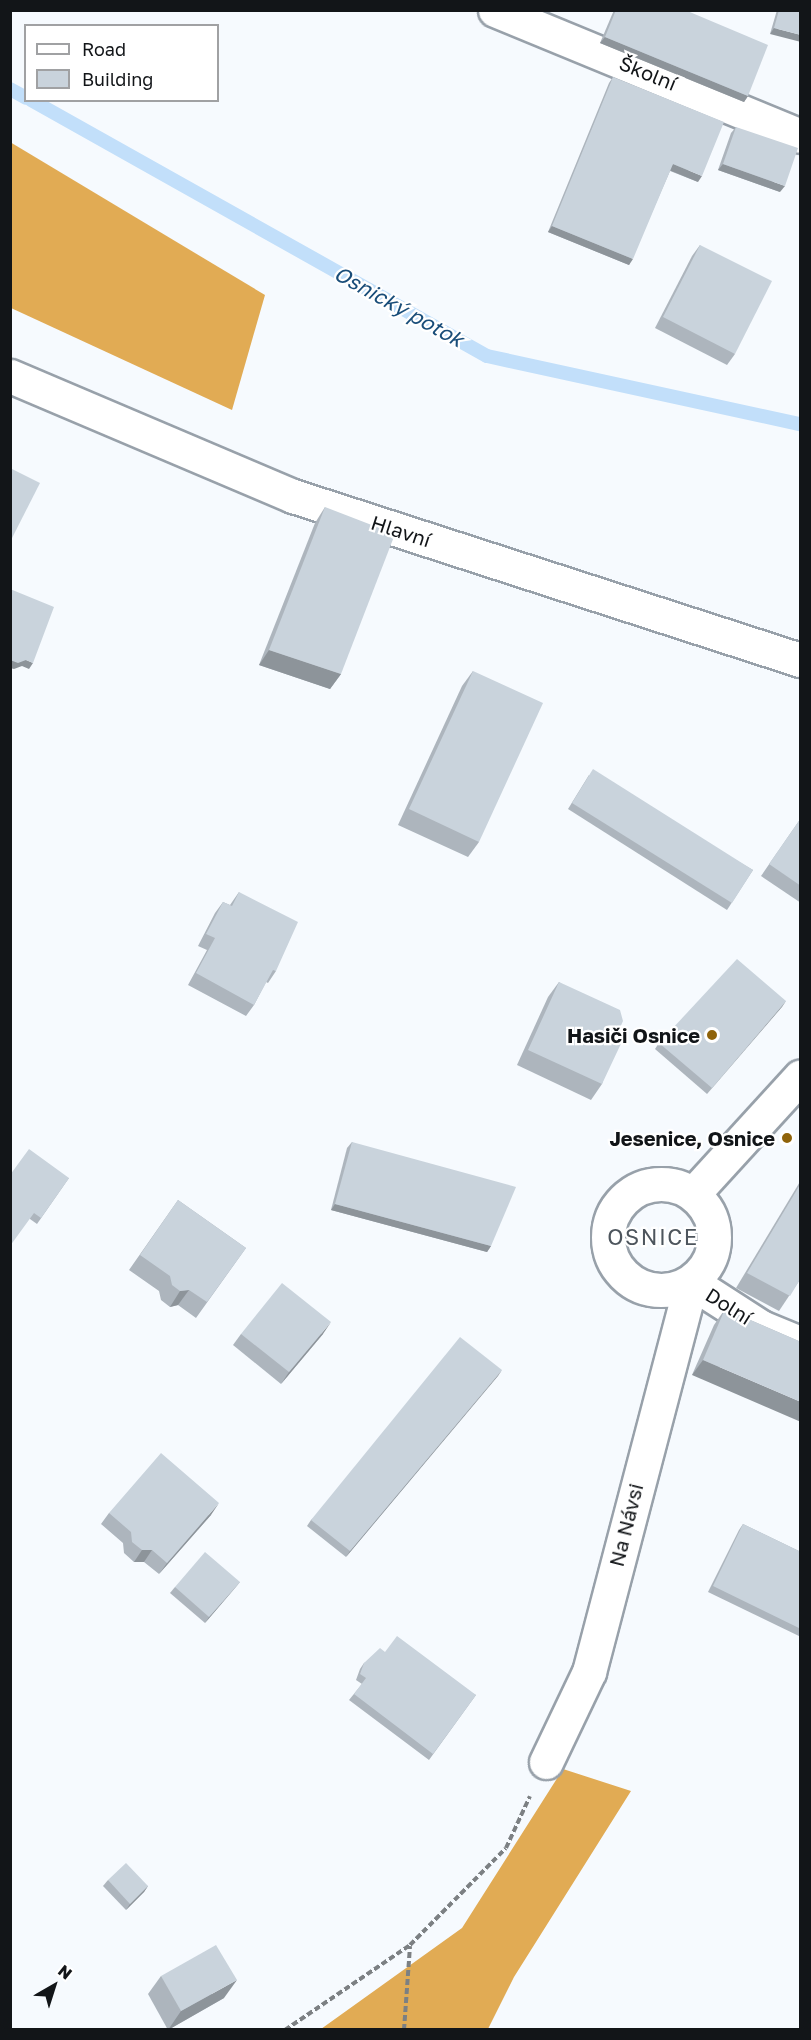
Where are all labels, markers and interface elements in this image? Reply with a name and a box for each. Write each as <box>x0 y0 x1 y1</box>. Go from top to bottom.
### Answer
legend <box>24 24 219 102</box>
text: Road <box>82 38 126 60</box>
street label: Školní <box>616 51 680 95</box>
text: Building <box>82 68 153 90</box>
water label: Osnický potok <box>330 260 468 352</box>
street label: Hlavní <box>368 510 434 552</box>
place label: Hasiči Osnice <box>567 1023 700 1047</box>
marker: Hasiči Osnice <box>705 1028 719 1042</box>
place label: Jesenice, Osnice <box>609 1126 775 1150</box>
marker: Jesenice, Osnice <box>780 1131 794 1145</box>
district label: OSNICE <box>607 1224 699 1250</box>
street label: Dolní <box>701 1283 757 1329</box>
street label: Na Návsi <box>604 1481 648 1569</box>
north arrow <box>24 1956 84 2016</box>
text: N <box>54 1960 76 1984</box>

